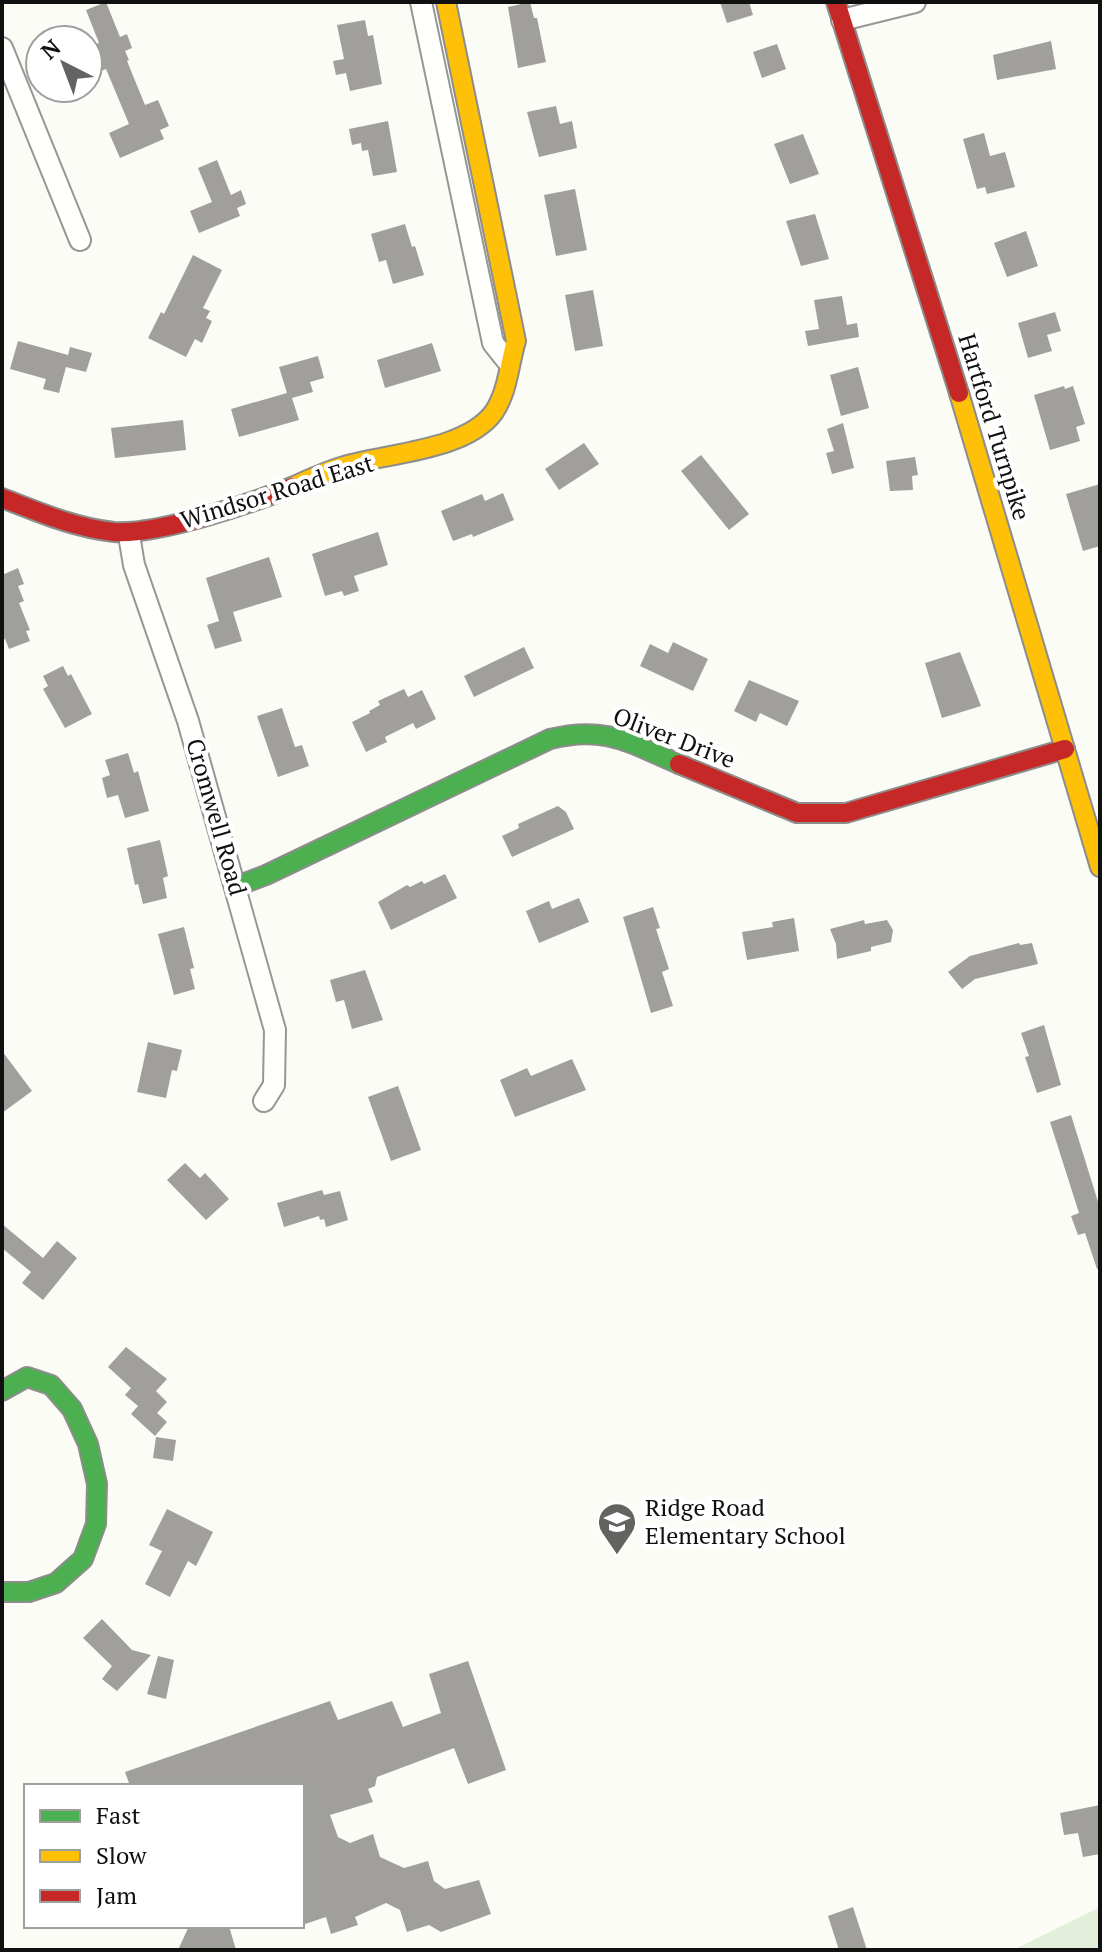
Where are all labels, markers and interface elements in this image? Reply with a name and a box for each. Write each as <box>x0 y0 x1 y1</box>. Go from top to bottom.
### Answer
north arrow <box>24 24 104 104</box>
text: N <box>34 32 66 65</box>
street label: Hartford Turnpike <box>951 330 1039 524</box>
street label: Windsor Road East <box>176 446 377 536</box>
street label: Oliver Drive <box>609 699 740 775</box>
street label: Cromwell Road <box>179 735 255 899</box>
place label: Ridge Road Elementary School <box>645 1491 846 1551</box>
school or university icon: Ridge Road Elementary School <box>596 1501 638 1556</box>
legend <box>24 1784 304 1928</box>
text: Fast <box>96 1799 141 1831</box>
text: Slow <box>96 1839 147 1871</box>
text: Jam <box>96 1879 137 1911</box>

